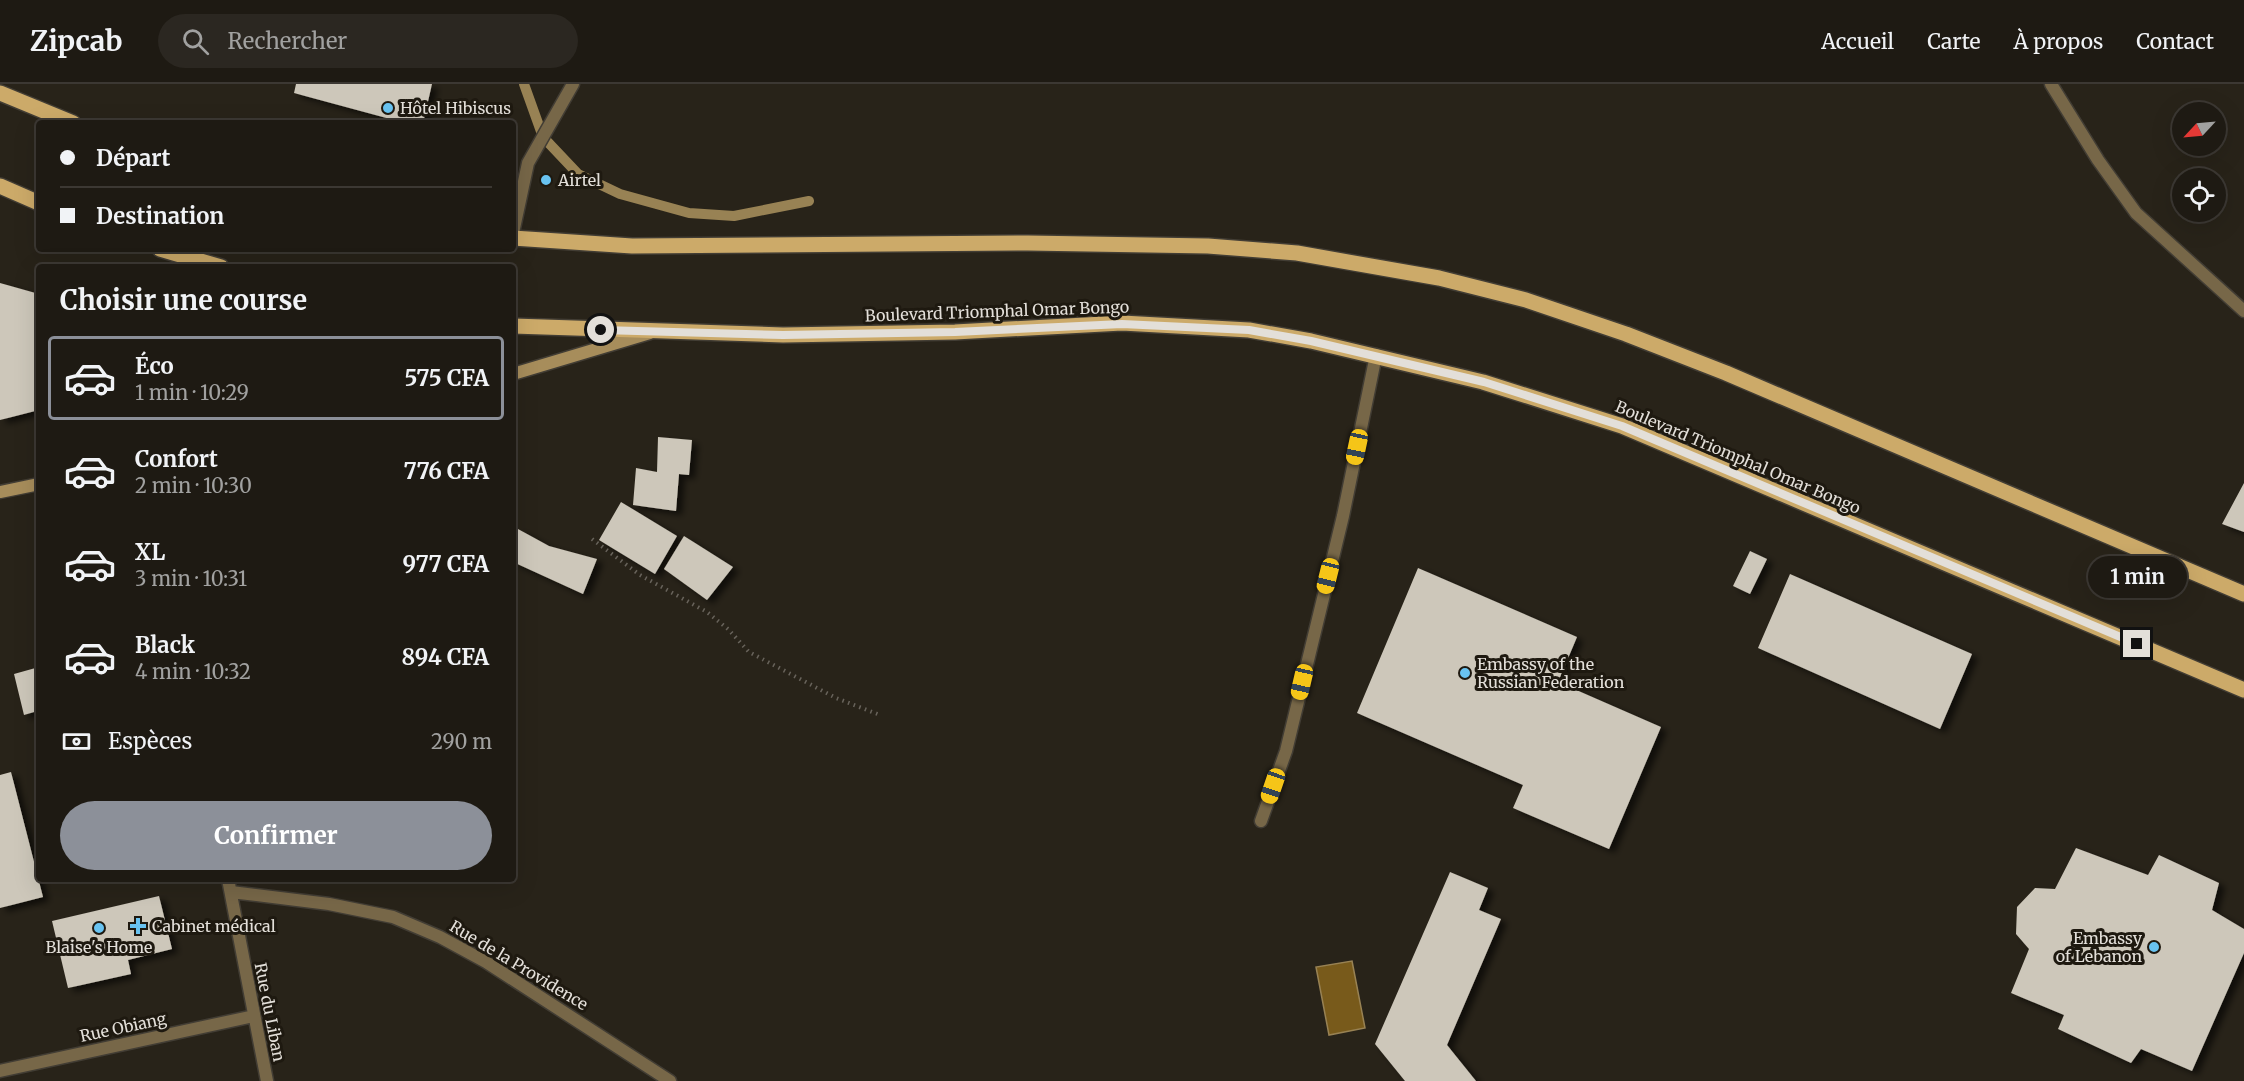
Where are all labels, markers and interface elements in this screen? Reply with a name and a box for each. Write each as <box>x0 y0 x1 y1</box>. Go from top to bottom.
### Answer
search box <box>158 14 578 68</box>
text: Zipcab <box>30 23 122 59</box>
icon: search <box>179 25 212 58</box>
text: Rechercher <box>227 27 347 55</box>
text: Accueil <box>1821 28 1894 55</box>
text: Carte <box>1927 28 1981 55</box>
text: À propos <box>2014 28 2103 55</box>
text: Contact <box>2136 28 2214 55</box>
place label: Hôtel Hibiscus <box>400 98 511 118</box>
marker: Hôtel Hibiscus <box>381 101 395 115</box>
north arrow <box>2172 102 2226 156</box>
map controls <box>2172 102 2226 222</box>
text: Départ <box>96 144 170 172</box>
button: locate <box>2172 168 2226 222</box>
place label: Airtel <box>557 170 601 190</box>
marker: Airtel <box>539 173 553 187</box>
text: Destination <box>96 202 224 230</box>
text: Choisir une course <box>60 283 307 317</box>
street label: Boulevard Triomphal Omar Bongo <box>865 296 1129 326</box>
route start <box>587 316 614 343</box>
icon: car <box>63 351 117 405</box>
text: Éco <box>135 352 174 380</box>
text: 575 CFA <box>405 364 489 392</box>
text: 1 min · 10:29 <box>135 380 249 405</box>
street label: Boulevard Triomphal Omar Bongo <box>1612 396 1864 518</box>
car <box>1344 428 1370 466</box>
icon: car <box>63 444 117 498</box>
text: Confort <box>135 445 218 473</box>
text: 776 CFA <box>403 457 489 485</box>
text: 2 min · 10:30 <box>135 473 252 498</box>
icon: car <box>63 537 117 591</box>
text: XL <box>135 538 165 566</box>
text: 977 CFA <box>403 550 489 578</box>
car <box>1315 556 1341 596</box>
callout: 1 min <box>2088 557 2186 599</box>
text: 1 min <box>2110 564 2165 589</box>
text: 3 min · 10:31 <box>135 566 247 591</box>
icon: car <box>63 630 117 684</box>
route end <box>2123 630 2150 657</box>
text: Black <box>135 631 195 659</box>
text: 894 CFA <box>402 643 489 671</box>
place label: Embassy of the Russian Federation <box>1477 654 1625 692</box>
text: 4 min · 10:32 <box>135 659 251 684</box>
car <box>1289 662 1315 702</box>
marker: Embassy of the Russian Federation <box>1458 666 1472 680</box>
icon: cash <box>60 725 93 758</box>
text: Espèces <box>108 727 192 755</box>
text: 290 m <box>431 729 492 754</box>
car <box>1259 766 1287 806</box>
button: Confirmer <box>60 801 492 870</box>
place label: Cabinet médical <box>152 916 276 936</box>
street label: Rue de la Providence <box>446 916 592 1014</box>
marker: Cabinet médical <box>129 917 147 935</box>
marker: Blaise's Home <box>92 921 106 935</box>
place label: Embassy of Lebanon <box>2056 928 2143 966</box>
place label: Blaise's Home <box>46 937 152 957</box>
marker: Embassy of Lebanon <box>2147 940 2161 954</box>
street label: Rue du Liban <box>251 961 289 1063</box>
street label: Rue Obiang <box>78 1008 168 1046</box>

